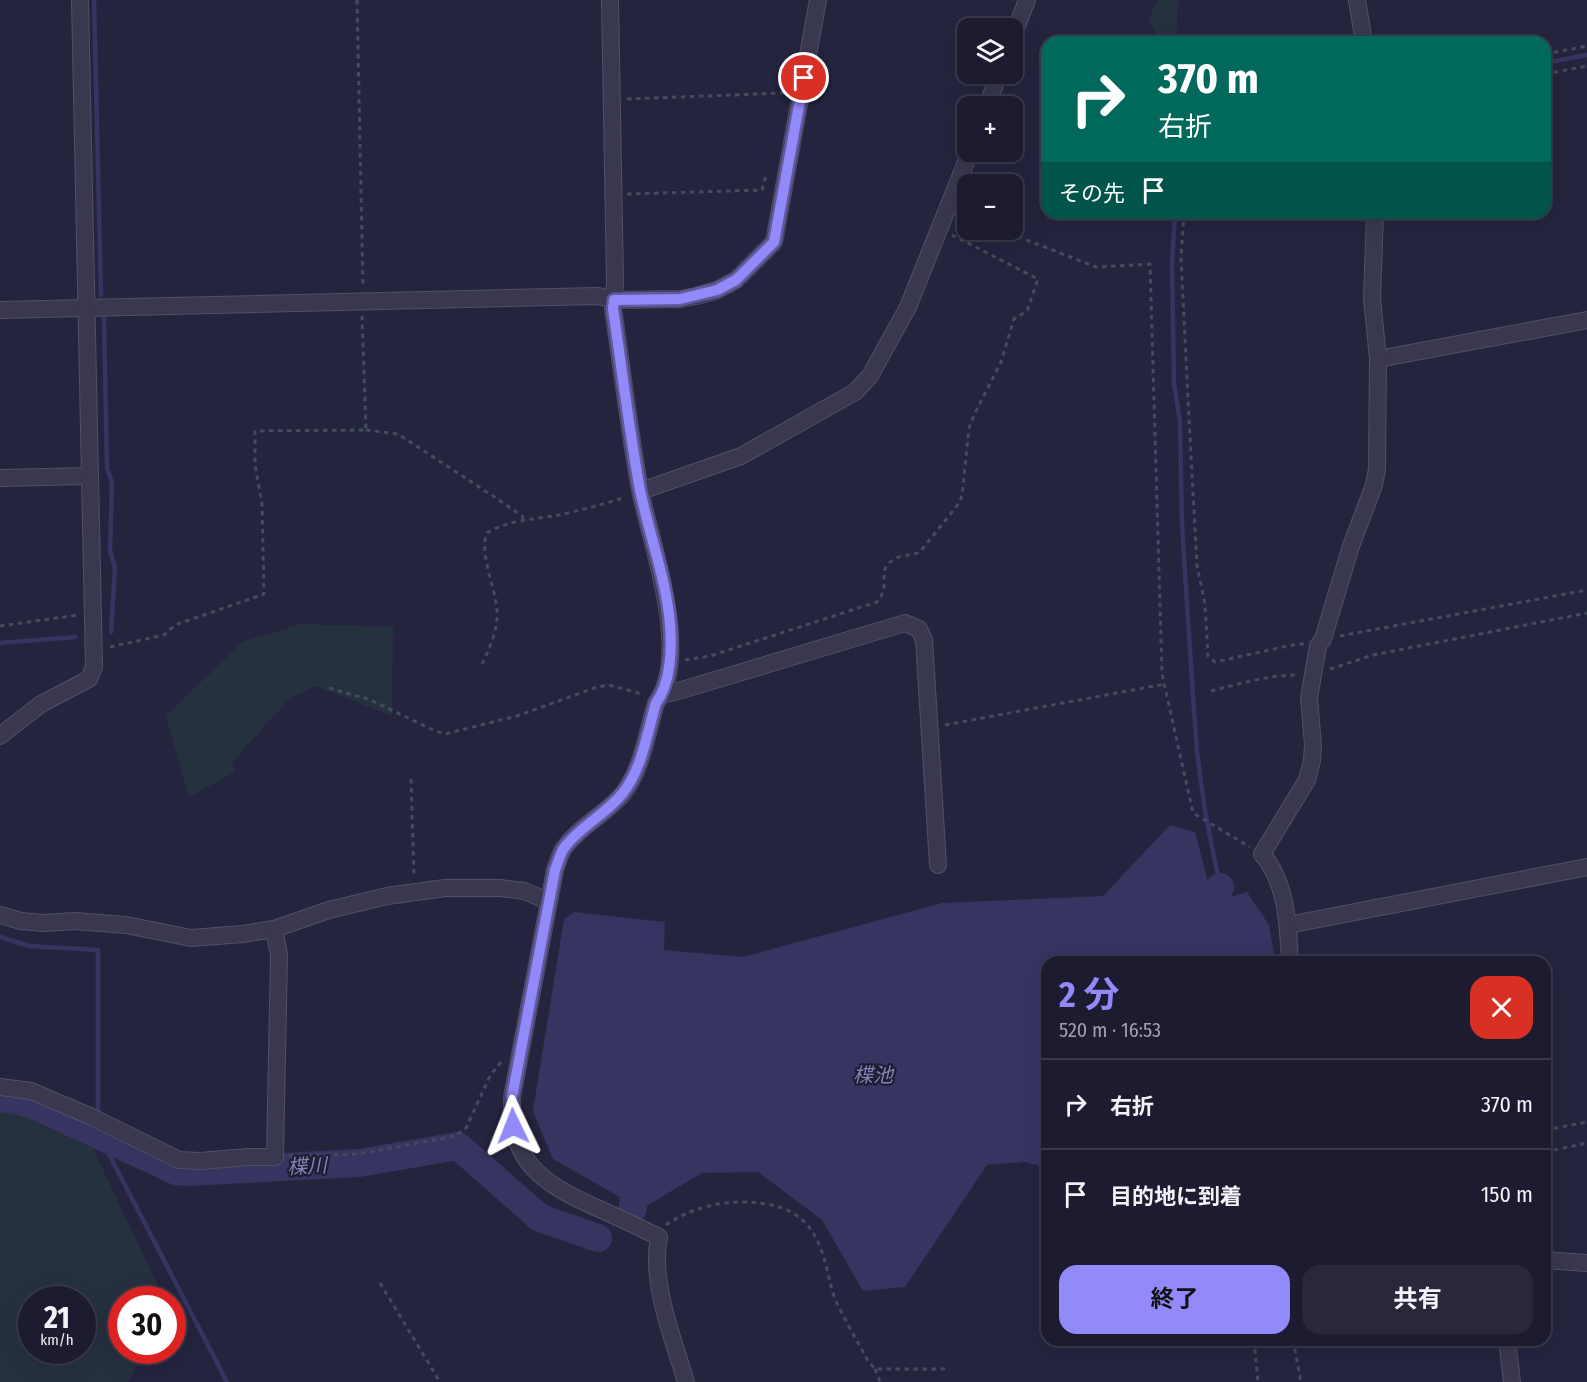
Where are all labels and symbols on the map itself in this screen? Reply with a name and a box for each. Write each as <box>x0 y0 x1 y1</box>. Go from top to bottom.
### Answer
pin <box>778 52 829 103</box>
water label: 楪池 <box>853 1063 895 1087</box>
position arrow <box>481 1094 545 1158</box>
water label: 楪川 <box>286 1153 330 1179</box>
speed limit sign: 30 <box>108 1286 186 1364</box>

